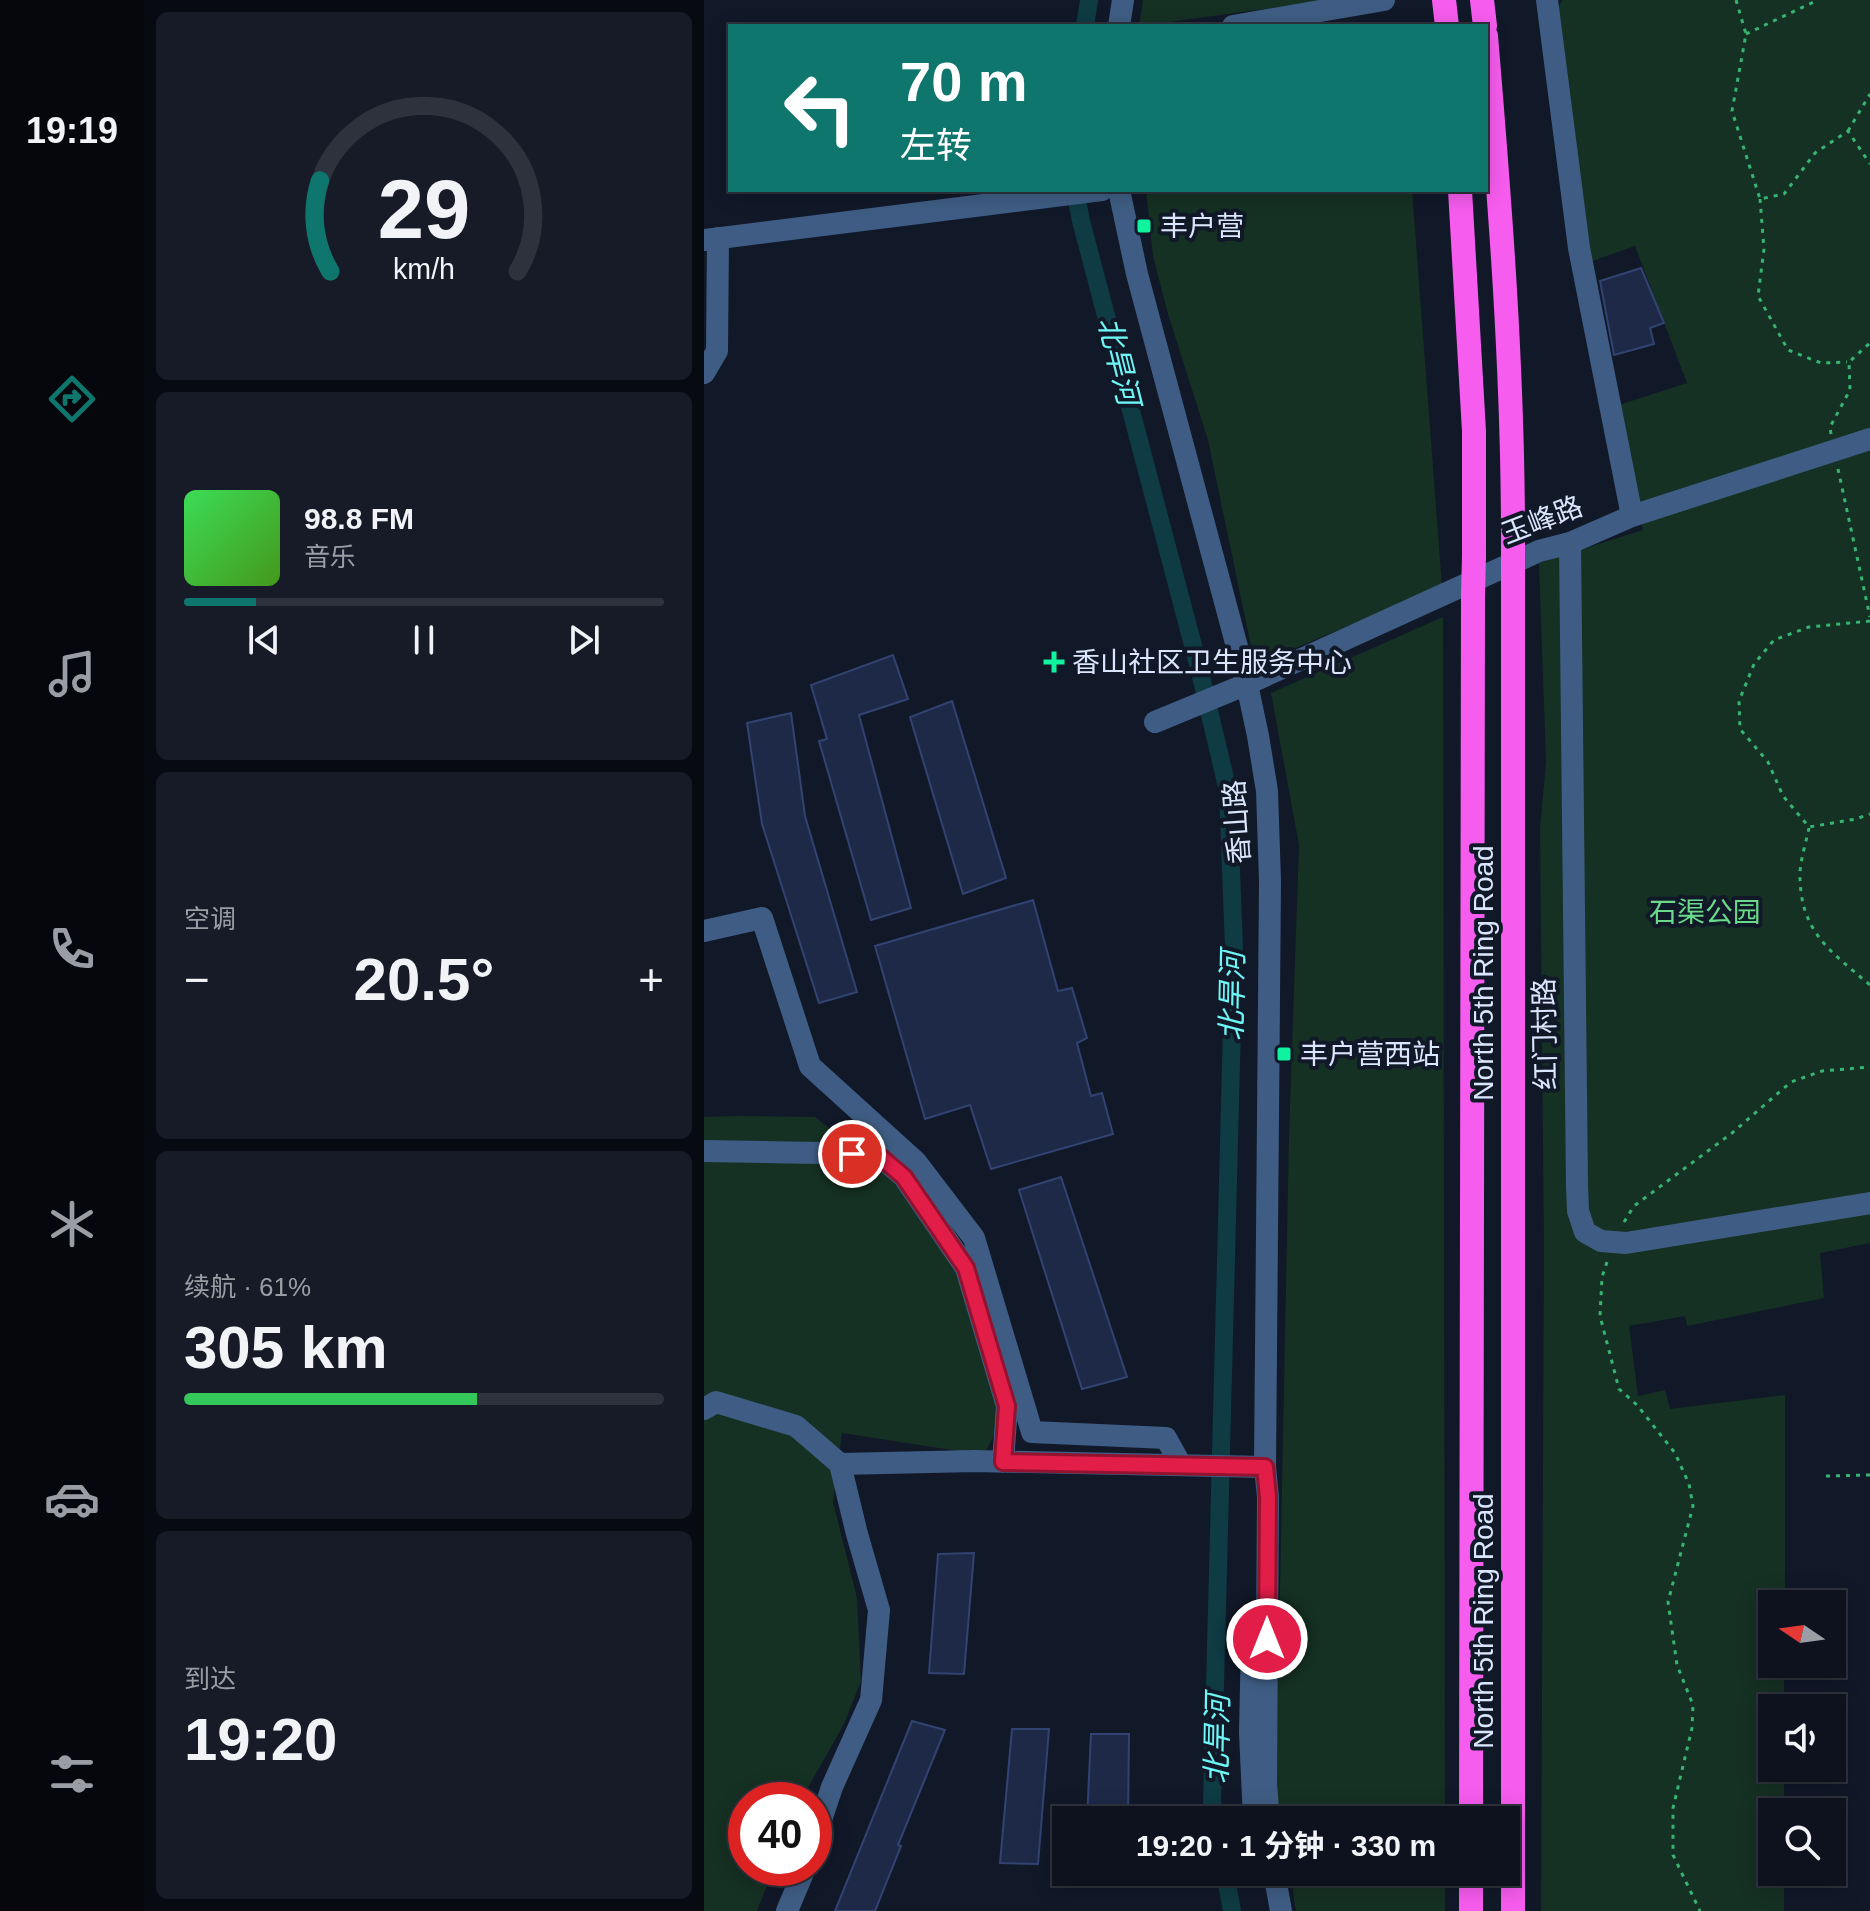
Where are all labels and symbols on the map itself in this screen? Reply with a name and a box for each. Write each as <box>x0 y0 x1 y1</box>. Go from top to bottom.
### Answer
place label: 丰户营 <box>1160 211 1244 242</box>
marker: 丰户营 <box>1135 217 1153 235</box>
water label: 北旱河 <box>1092 313 1147 414</box>
street label: 玉峰路 <box>1497 490 1587 550</box>
place label: 香山社区卫生服务中心 <box>1072 647 1352 678</box>
marker: 香山社区卫生服务中心 <box>1043 651 1065 673</box>
street label: 香山路 <box>1219 779 1255 865</box>
street label: North 5th Ring Road <box>1468 845 1499 1101</box>
park label: 石渠公园 <box>1649 897 1761 928</box>
water label: 北旱河 <box>1215 946 1249 1041</box>
street label: 红门村路 <box>1529 978 1561 1090</box>
place label: 丰户营西站 <box>1300 1039 1440 1070</box>
marker: 丰户营西站 <box>1275 1045 1293 1063</box>
pin <box>818 1120 886 1188</box>
street label: North 5th Ring Road <box>1468 1493 1499 1749</box>
north arrow <box>1758 1590 1846 1678</box>
position arrow <box>1225 1597 1309 1681</box>
water label: 北旱河 <box>1200 1689 1234 1784</box>
speed limit sign: 40 <box>728 1782 832 1886</box>

